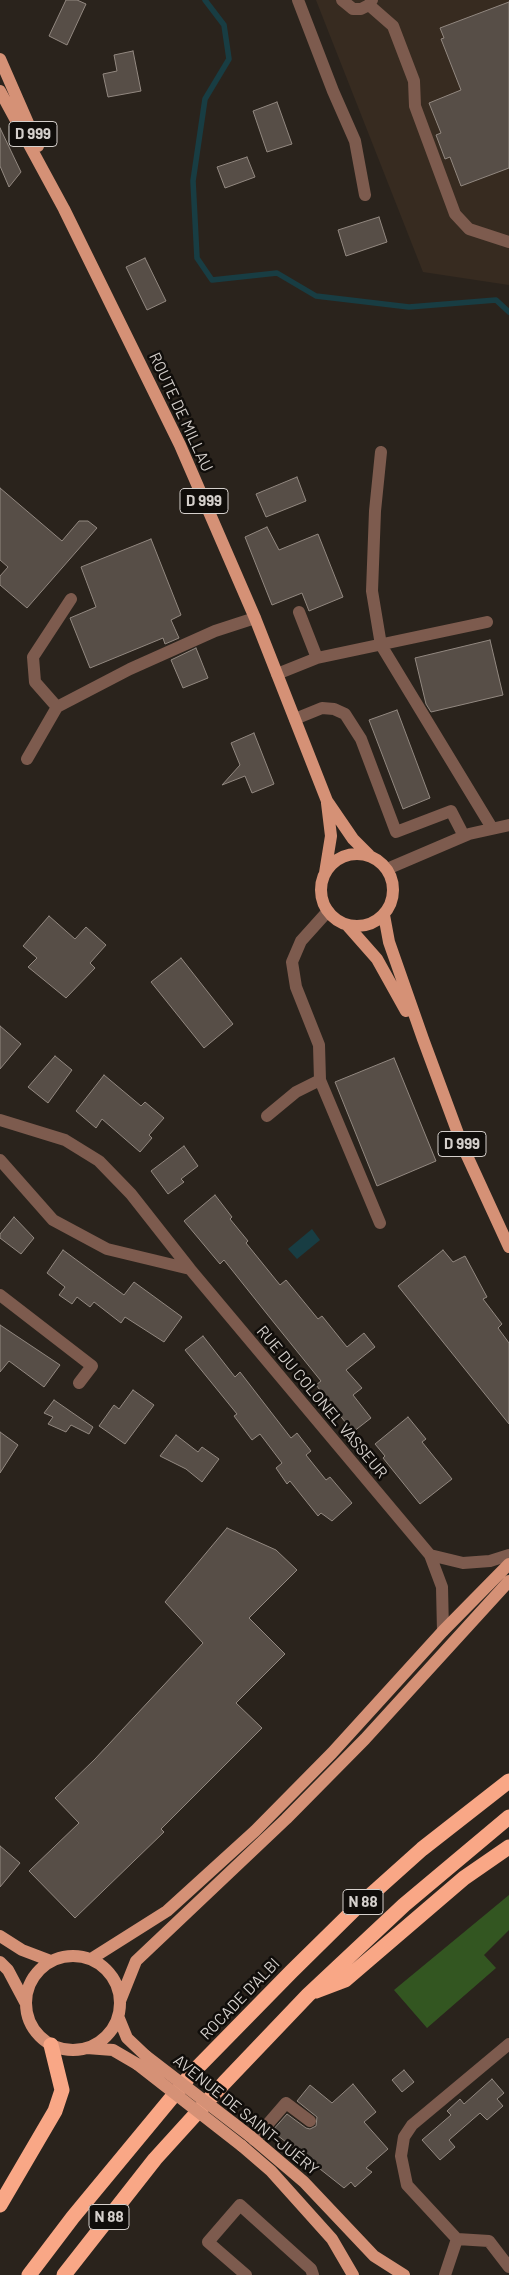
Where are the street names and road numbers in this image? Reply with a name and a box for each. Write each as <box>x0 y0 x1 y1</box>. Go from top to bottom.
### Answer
road number: D 999 <box>9 122 57 146</box>
street label: ROUTE DE MILLAU <box>145 349 217 475</box>
road number: D 999 <box>180 488 228 514</box>
road number: D 999 <box>438 1132 486 1156</box>
street label: RUE DU COLONEL VASSEUR <box>253 1322 391 1482</box>
road number: N 88 <box>343 1890 383 1914</box>
street label: ROCADE D'ALBI <box>196 1954 284 2044</box>
street label: AVENUE DE SAINT-JUÉRY <box>170 2051 322 2179</box>
road number: N 88 <box>89 2204 129 2230</box>

